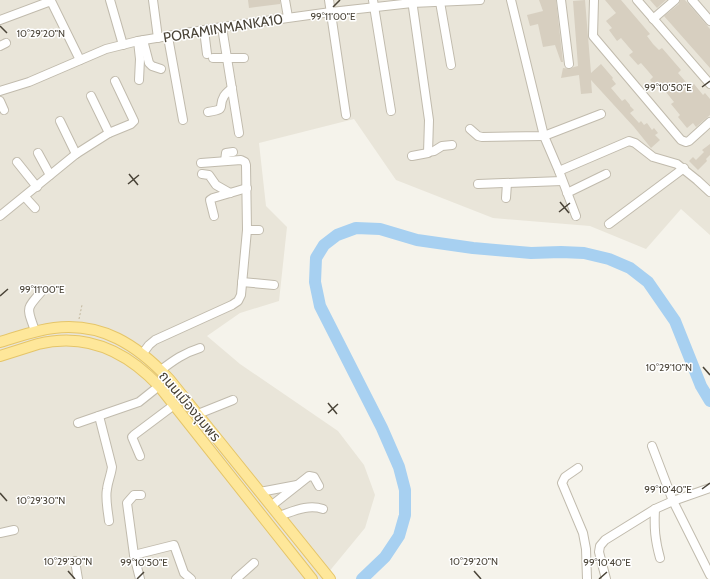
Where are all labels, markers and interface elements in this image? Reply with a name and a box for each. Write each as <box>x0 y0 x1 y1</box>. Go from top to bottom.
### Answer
street label: PORAMINMANKA10 <box>162 10 284 46</box>
text: 99°11'00"E <box>310 10 356 23</box>
text: 10°29'20"N <box>17 27 65 40</box>
text: 99°10'50"E <box>644 81 692 94</box>
text: 99°11'00"E <box>19 283 65 296</box>
text: 10°29'10"N <box>646 361 692 374</box>
street label: ถนนเมืองชุมพร <box>155 367 225 445</box>
text: 99°10'40"E <box>644 483 692 496</box>
text: 10°29'30"N <box>17 494 65 507</box>
text: 10°29'30"N <box>44 555 92 568</box>
text: 10°29'20"N <box>450 555 498 568</box>
text: 99°10'50"E <box>120 556 168 569</box>
text: 99°10'40"E <box>583 556 631 569</box>

